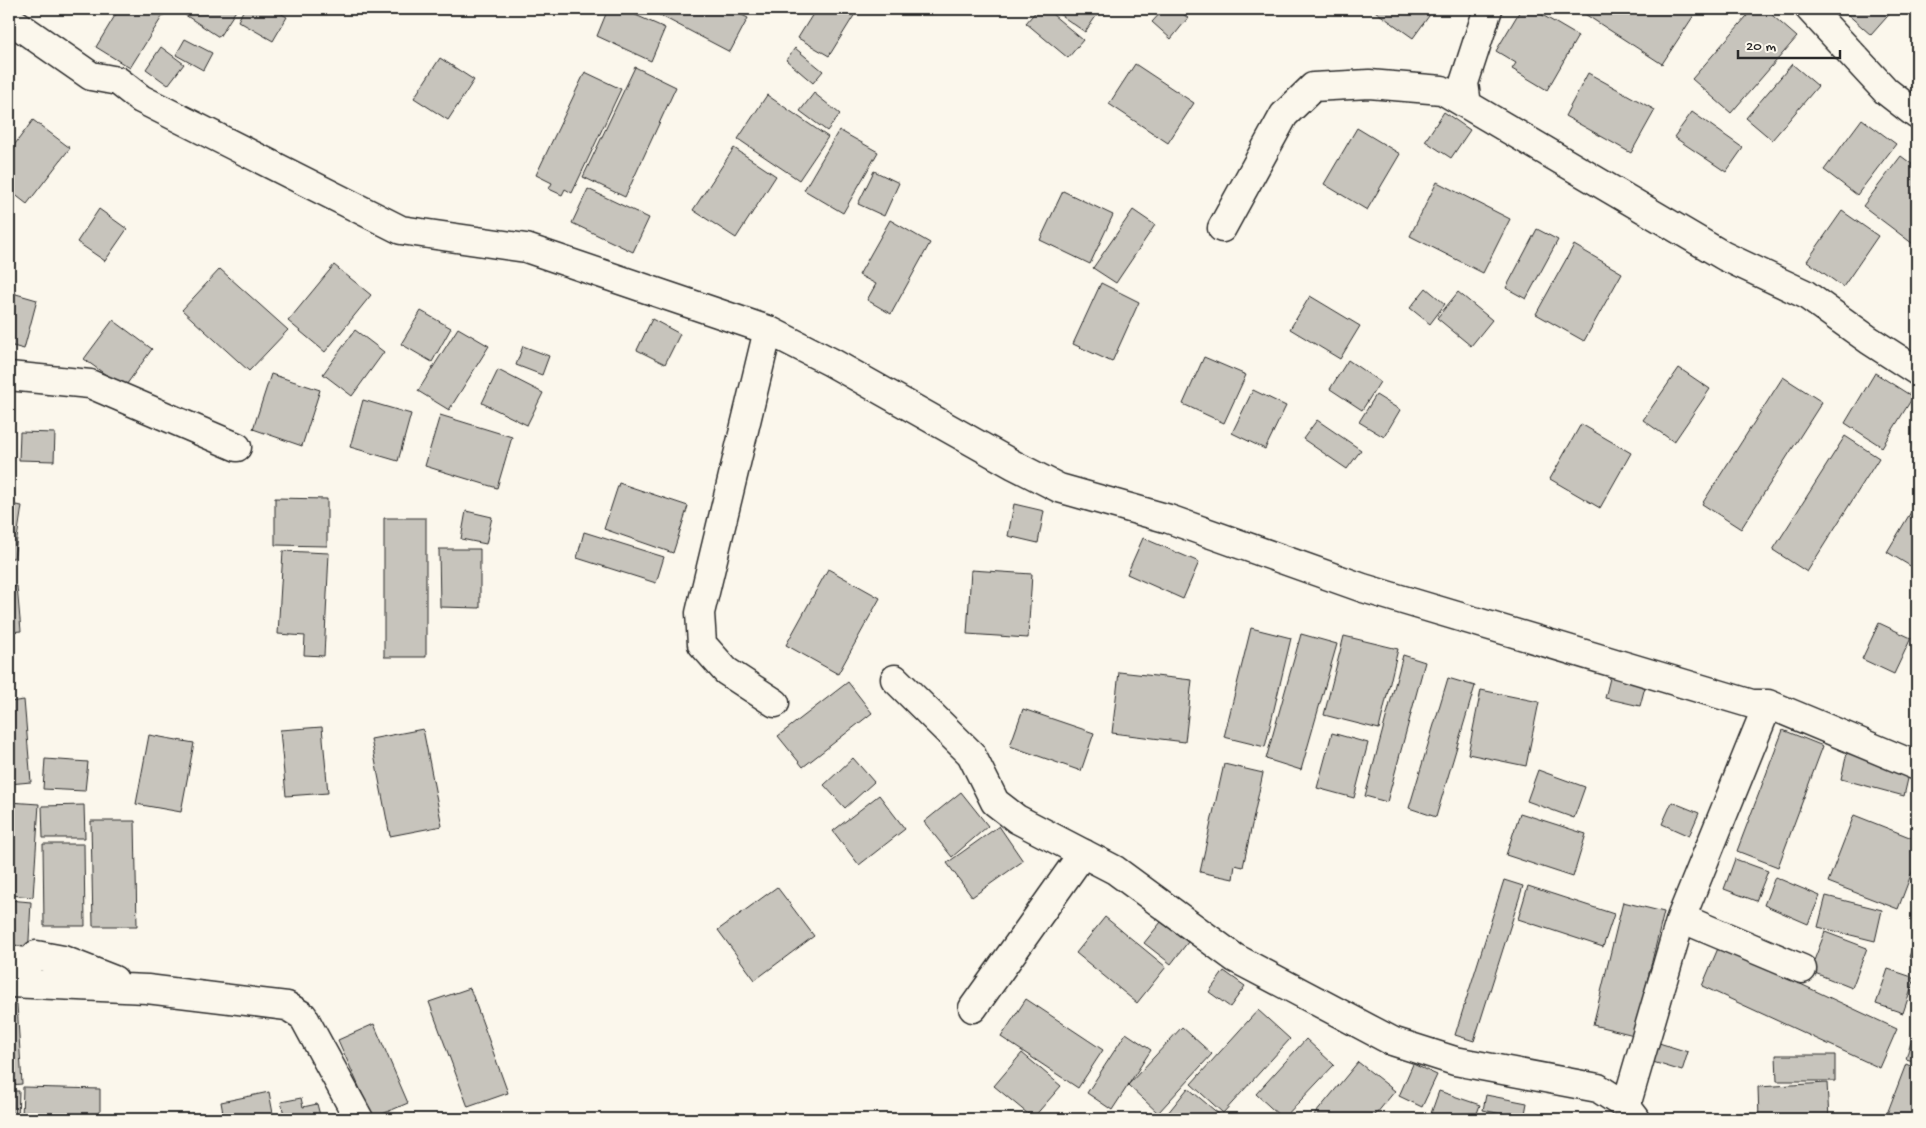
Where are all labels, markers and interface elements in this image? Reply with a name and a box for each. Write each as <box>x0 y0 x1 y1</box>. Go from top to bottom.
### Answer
scale bar <box>1738 28 1841 60</box>
text: 20 m <box>1746 38 1776 56</box>

